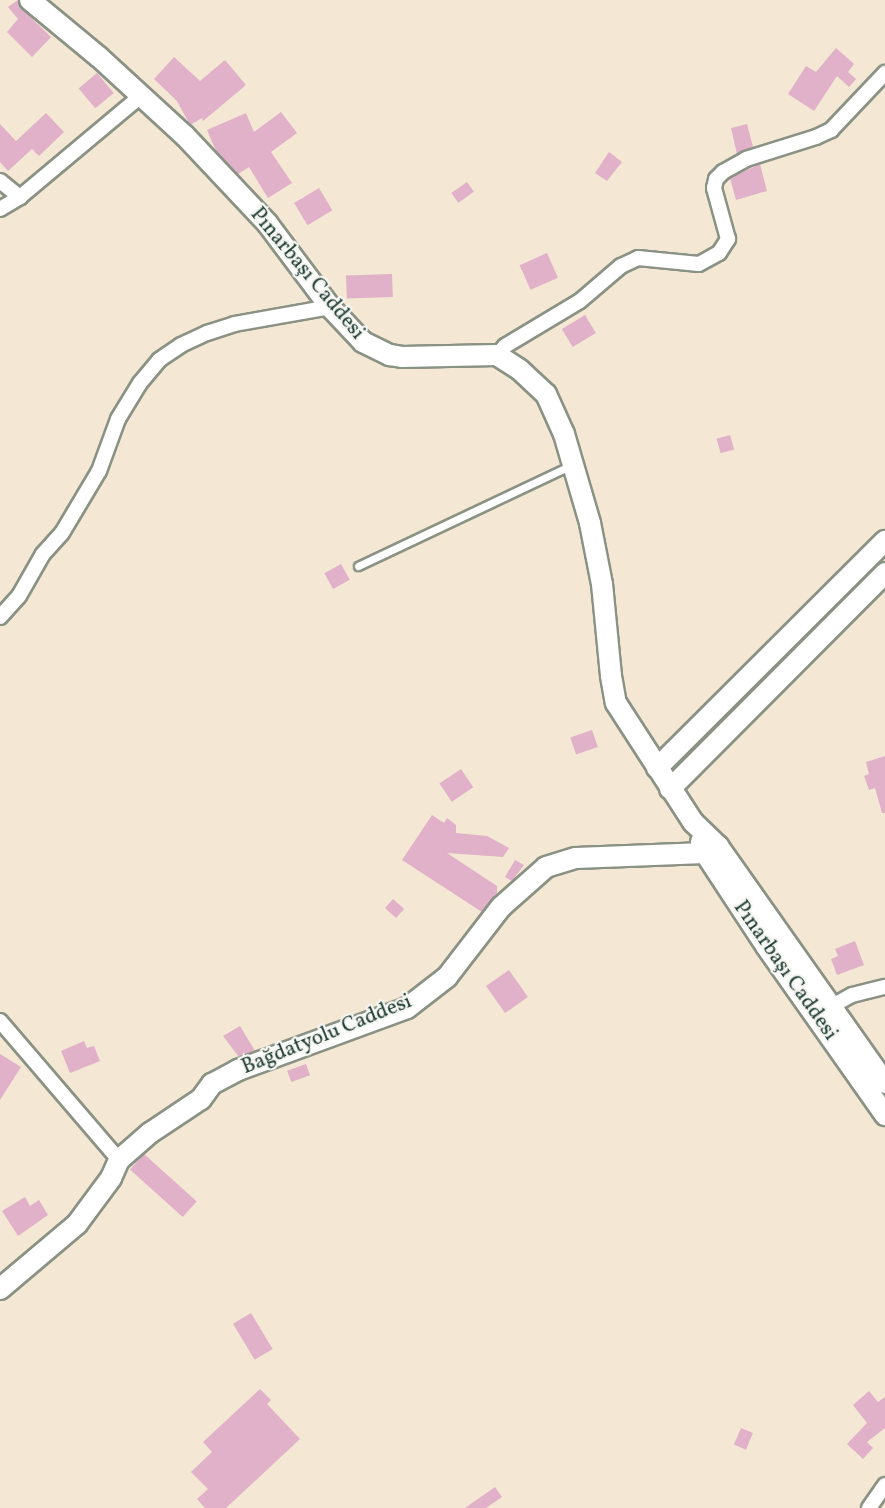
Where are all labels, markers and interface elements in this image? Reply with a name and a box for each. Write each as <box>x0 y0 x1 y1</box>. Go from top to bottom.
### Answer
street label: Pınarbaşı Caddesi <box>244 203 370 345</box>
street label: Pınarbaşı Caddesi <box>727 896 843 1046</box>
street label: Bağdatyolu Caddesi <box>238 989 416 1081</box>

